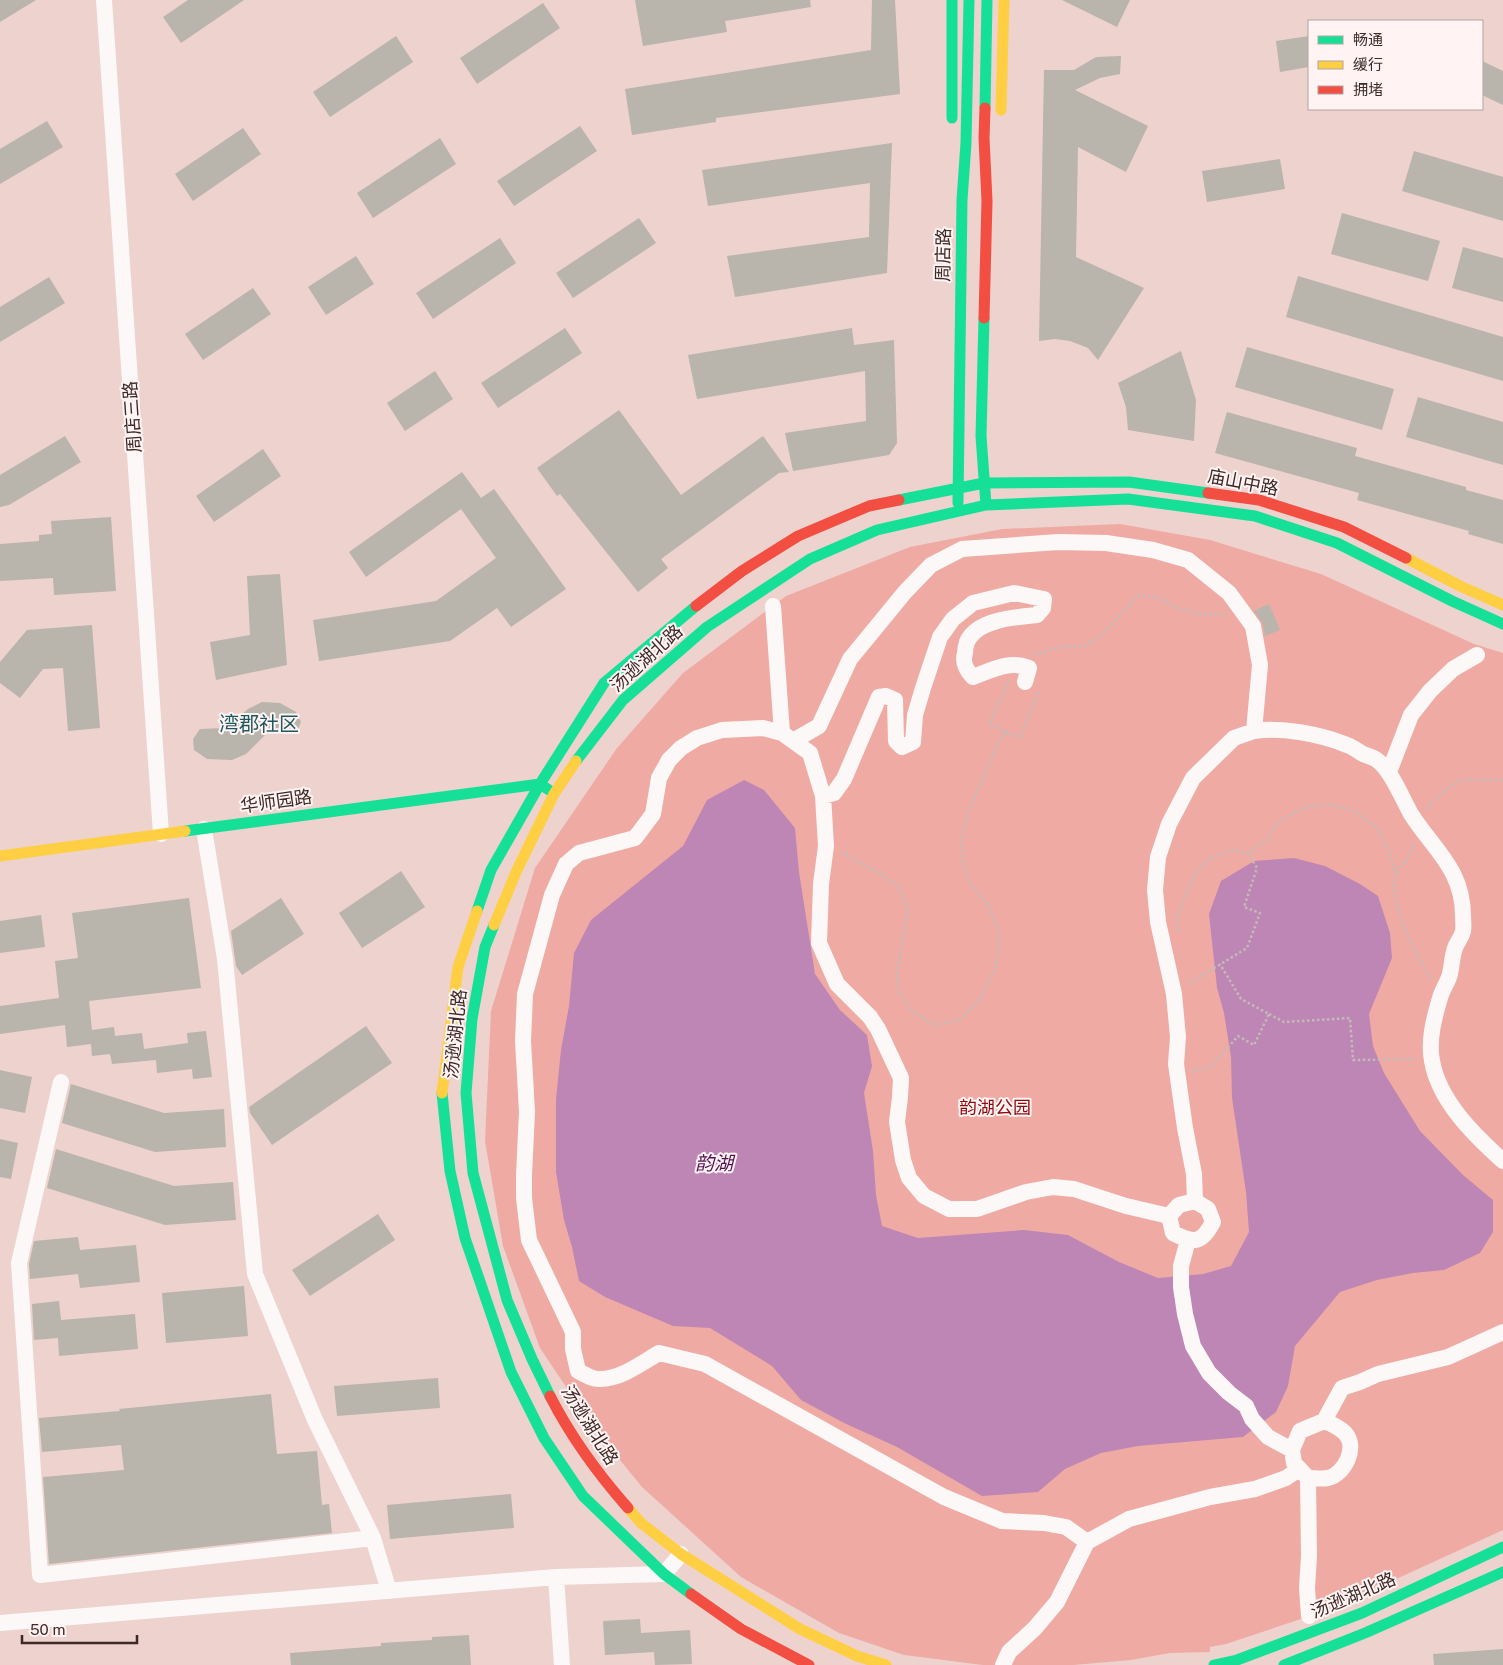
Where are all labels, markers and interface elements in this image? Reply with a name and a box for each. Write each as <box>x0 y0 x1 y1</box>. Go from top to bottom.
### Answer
legend <box>1308 20 1483 110</box>
text: 畅通 <box>1353 31 1383 48</box>
text: 缓行 <box>1353 56 1383 73</box>
text: 拥堵 <box>1353 81 1383 98</box>
street label: 周店路 <box>932 228 954 282</box>
street label: 周店三路 <box>119 380 145 454</box>
street label: 庙山中路 <box>1206 465 1280 499</box>
street label: 汤逊湖北路 <box>606 620 686 696</box>
district label: 湾郡社区 <box>219 712 299 736</box>
street label: 华师园路 <box>239 786 313 816</box>
street label: 汤逊湖北路 <box>440 988 470 1080</box>
park label: 韵湖公园 <box>959 1097 1031 1118</box>
water label: 韵湖 <box>695 1152 736 1174</box>
street label: 汤逊湖北路 <box>557 1381 623 1469</box>
street label: 汤逊湖北路 <box>1307 1568 1399 1622</box>
scale bar <box>22 1612 138 1644</box>
text: 50 m <box>30 1621 65 1638</box>

